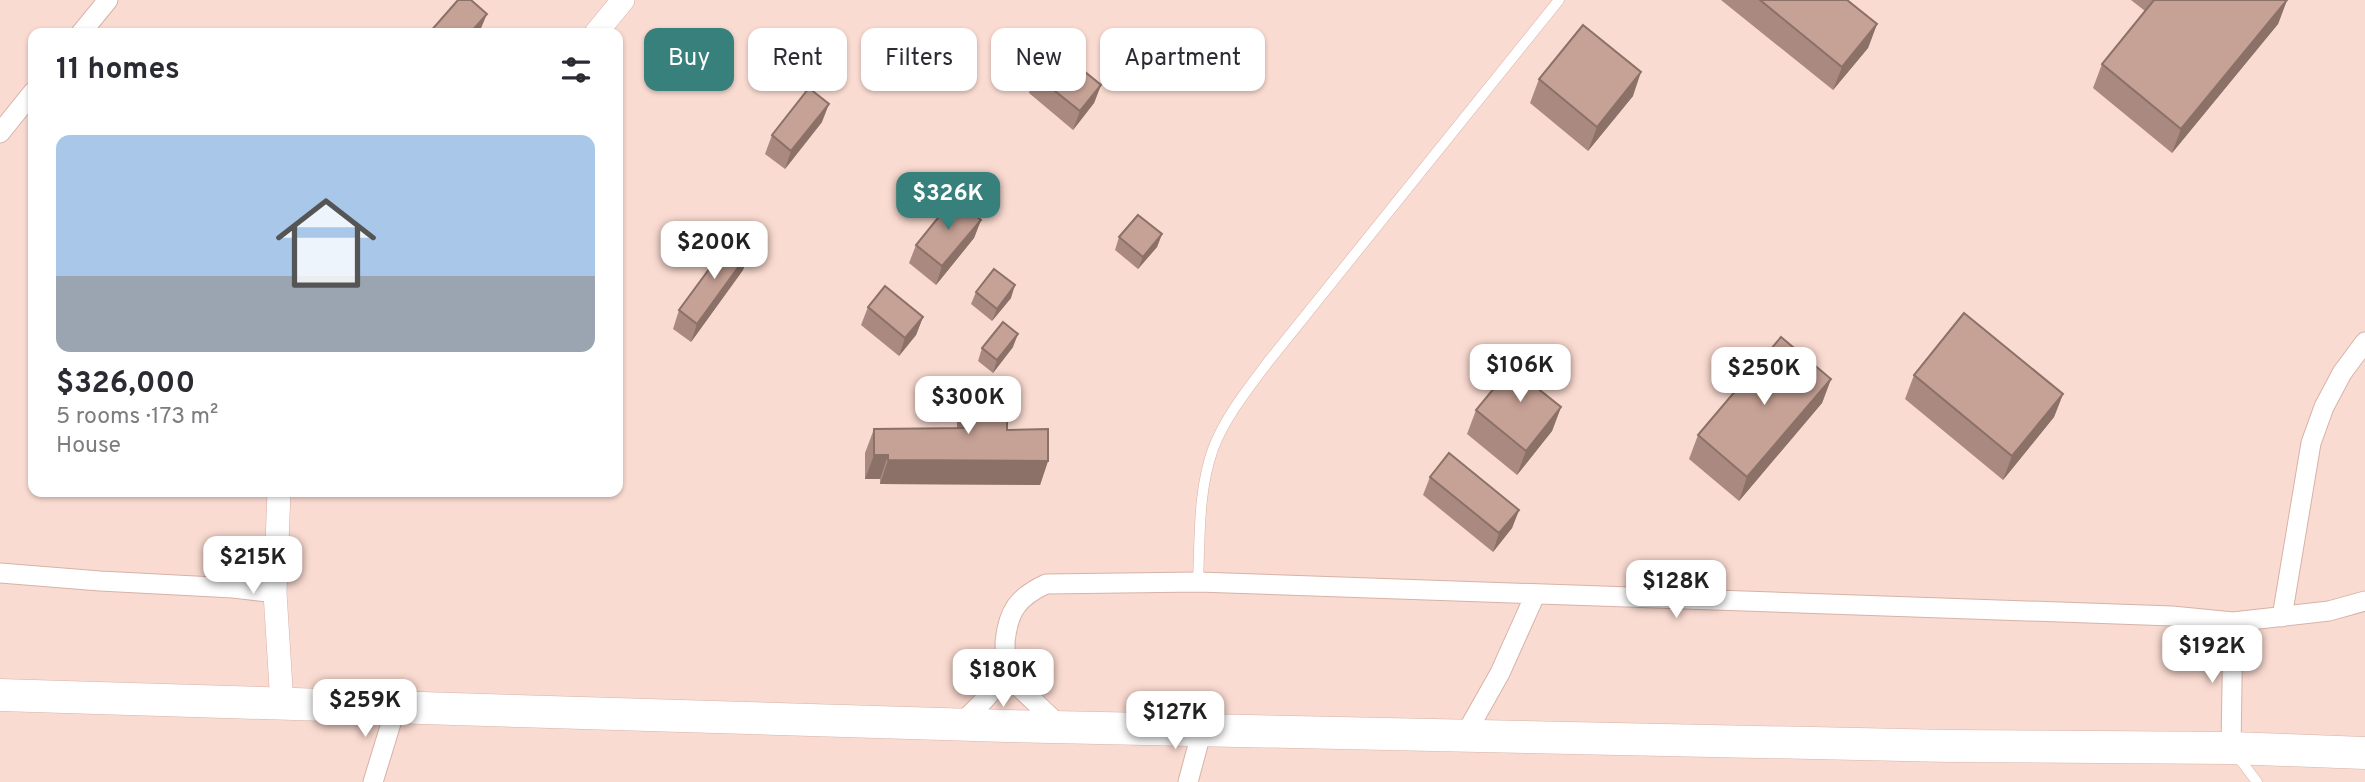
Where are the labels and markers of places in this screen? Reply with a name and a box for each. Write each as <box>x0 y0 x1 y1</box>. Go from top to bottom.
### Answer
pin: $326K <box>899 173 997 232</box>
pin: $200K <box>665 222 763 281</box>
pin: $106K <box>1471 344 1569 404</box>
pin: $250K <box>1715 348 1813 407</box>
pin: $300K <box>919 376 1017 436</box>
pin: $215K <box>204 536 302 596</box>
pin: $128K <box>1627 560 1725 620</box>
pin: $192K <box>2163 626 2261 685</box>
pin: $180K <box>954 650 1052 709</box>
pin: $259K <box>316 680 414 739</box>
pin: $127K <box>1126 692 1224 751</box>

